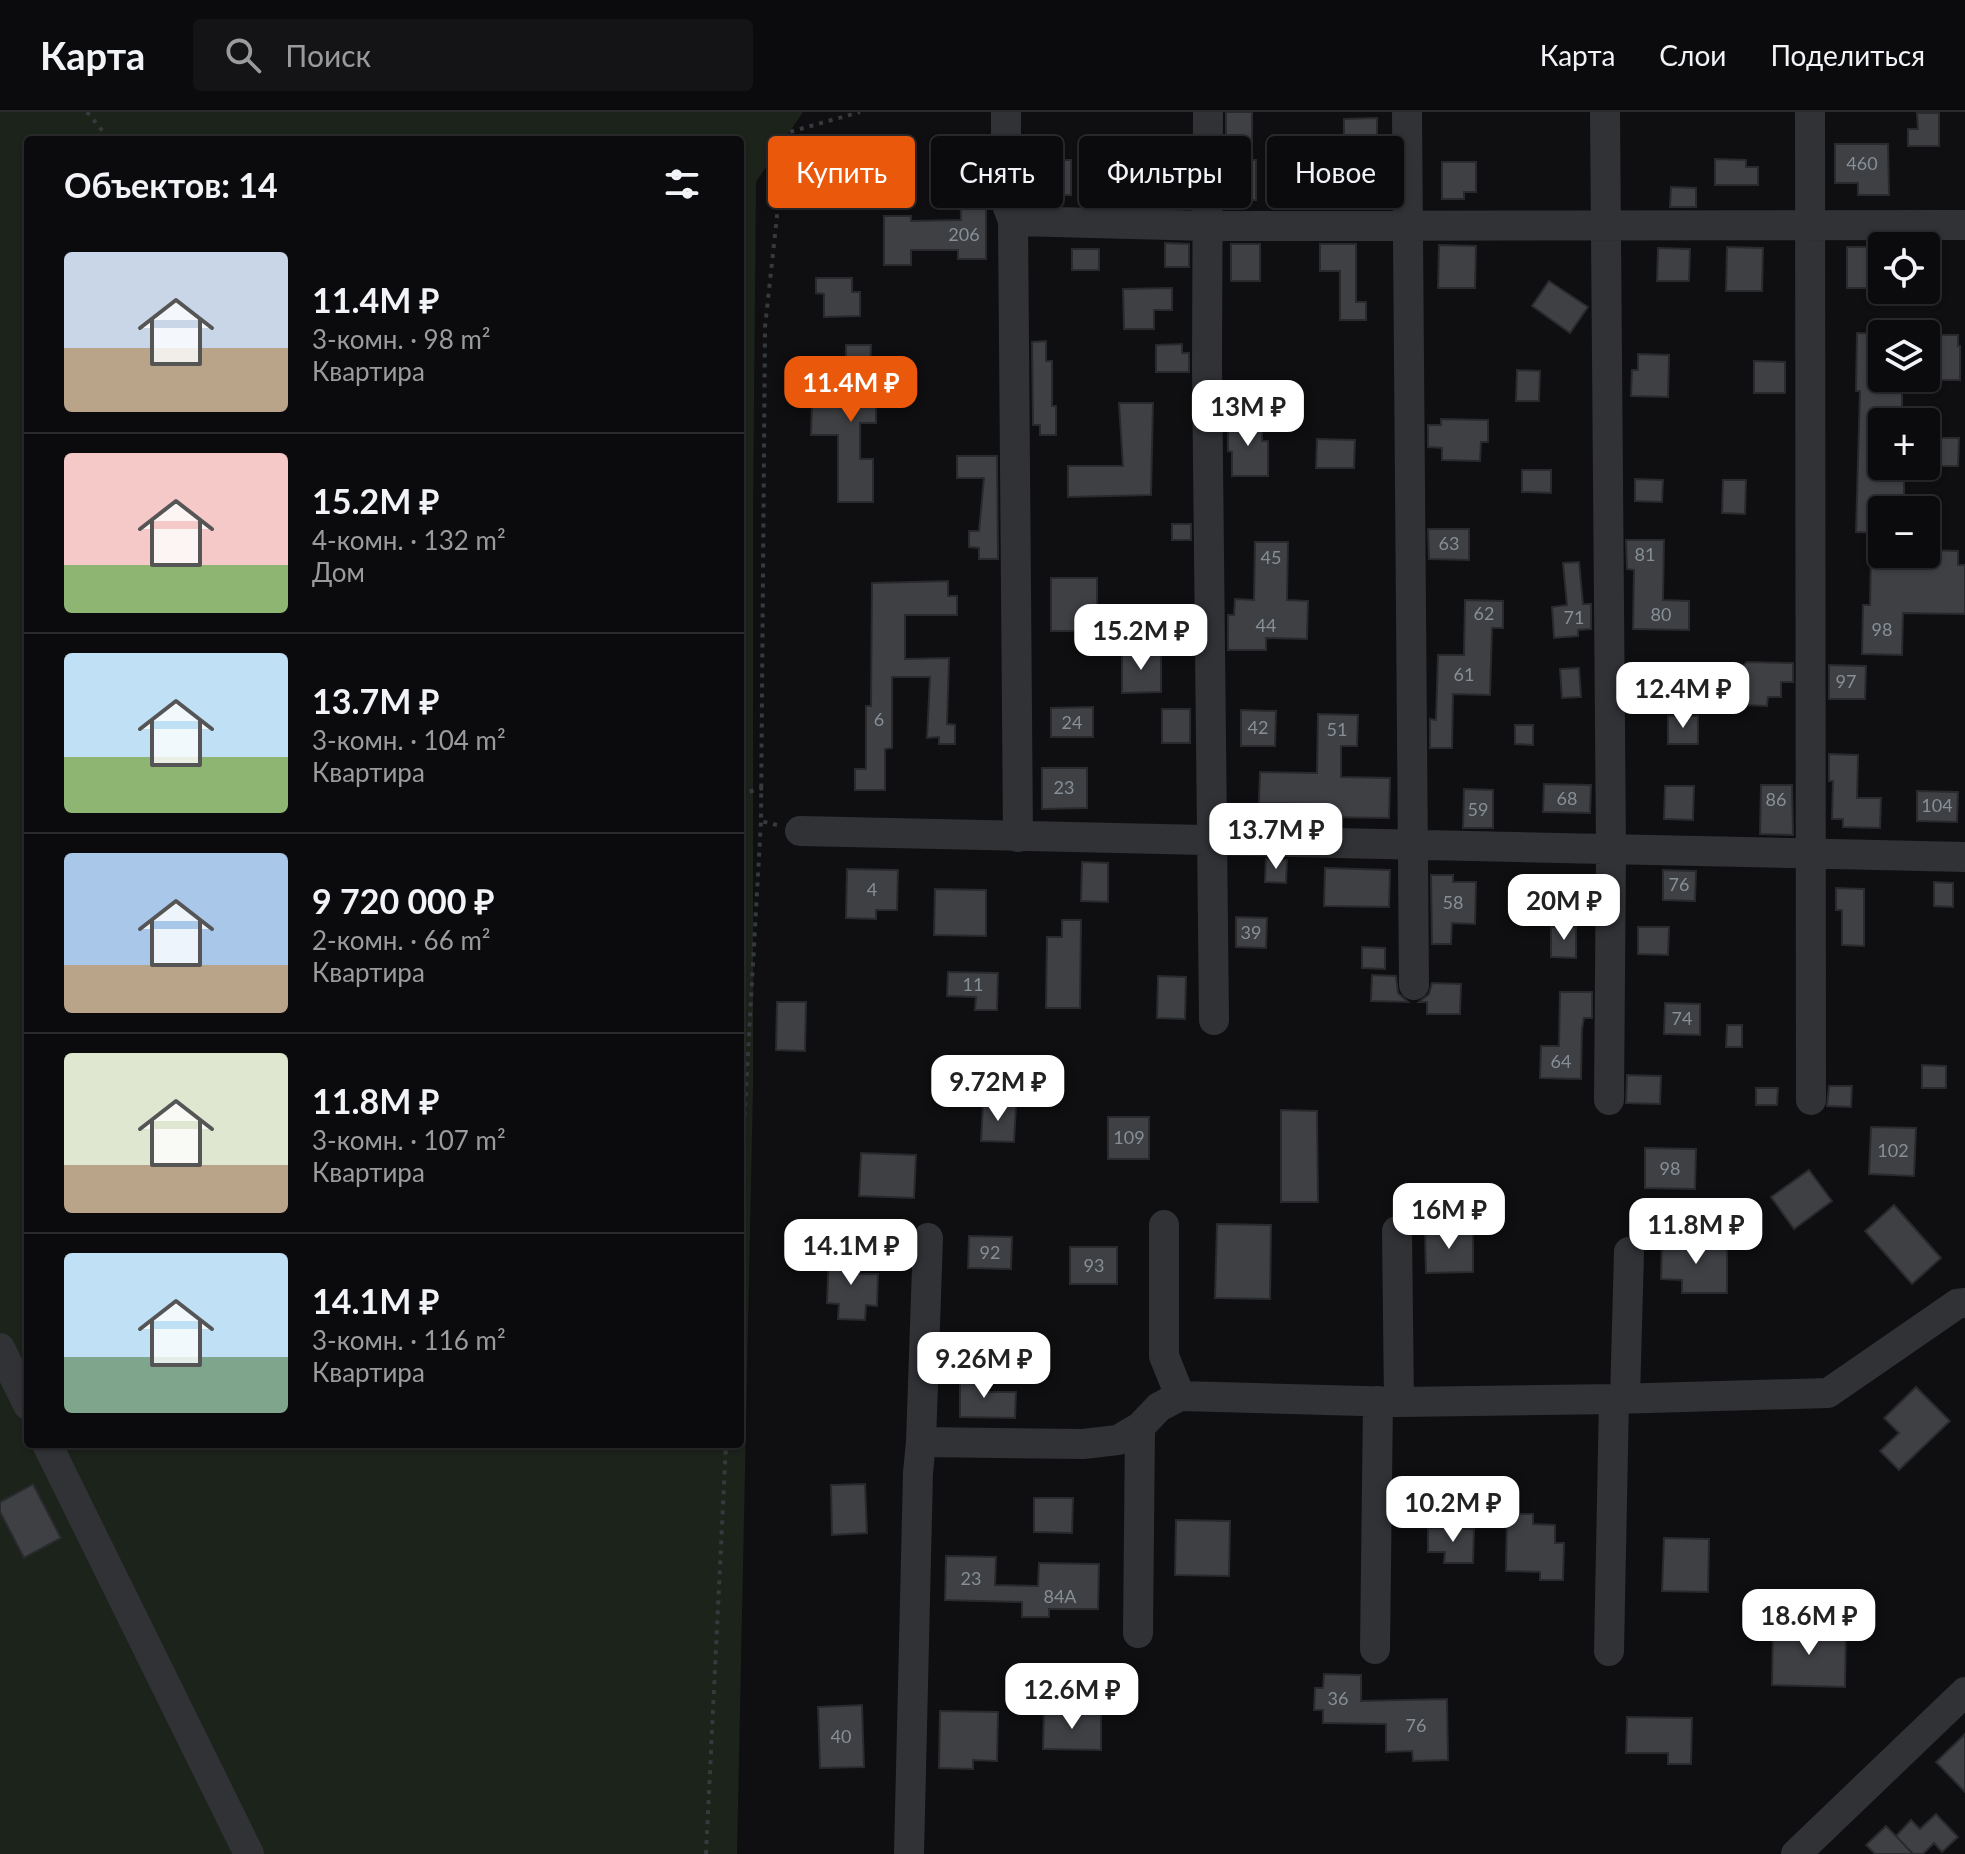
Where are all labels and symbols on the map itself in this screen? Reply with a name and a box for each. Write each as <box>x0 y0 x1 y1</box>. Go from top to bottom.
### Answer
house number: 460 <box>1846 152 1878 174</box>
house number: 206 <box>948 223 980 245</box>
pin: 11.4M ₽ <box>777 356 925 424</box>
pin: 13M ₽ <box>1192 380 1304 448</box>
house number: 63 <box>1439 532 1459 554</box>
house number: 81 <box>1635 543 1655 565</box>
house number: 45 <box>1261 546 1281 568</box>
house number: 62 <box>1474 602 1494 624</box>
house number: 80 <box>1651 603 1671 625</box>
pin: 15.2M ₽ <box>1067 604 1215 672</box>
house number: 71 <box>1564 606 1584 628</box>
house number: 44 <box>1256 614 1276 636</box>
house number: 98 <box>1872 618 1892 640</box>
pin: 12.4M ₽ <box>1609 662 1757 730</box>
house number: 61 <box>1454 663 1474 685</box>
house number: 97 <box>1836 670 1856 692</box>
house number: 6 <box>874 708 884 730</box>
house number: 24 <box>1062 711 1082 733</box>
house number: 42 <box>1248 716 1268 738</box>
house number: 51 <box>1327 718 1347 740</box>
house number: 23 <box>1054 776 1074 798</box>
house number: 68 <box>1557 787 1577 809</box>
house number: 86 <box>1766 788 1786 810</box>
house number: 104 <box>1921 794 1953 816</box>
house number: 59 <box>1468 798 1488 820</box>
pin: 13.7M ₽ <box>1202 803 1350 871</box>
house number: 76 <box>1669 873 1689 895</box>
pin: 20M ₽ <box>1508 874 1620 942</box>
house number: 4 <box>867 878 877 900</box>
house number: 58 <box>1443 891 1463 913</box>
house number: 39 <box>1241 921 1261 943</box>
house number: 11 <box>963 973 983 995</box>
house number: 74 <box>1672 1007 1692 1029</box>
house number: 64 <box>1551 1050 1571 1072</box>
pin: 9.72M ₽ <box>924 1055 1072 1123</box>
house number: 109 <box>1113 1126 1145 1148</box>
house number: 102 <box>1877 1139 1909 1161</box>
house number: 98 <box>1660 1157 1680 1179</box>
pin: 16M ₽ <box>1393 1183 1505 1251</box>
pin: 11.8M ₽ <box>1622 1198 1770 1266</box>
pin: 14.1M ₽ <box>777 1219 925 1287</box>
house number: 92 <box>980 1241 1000 1263</box>
house number: 93 <box>1084 1254 1104 1276</box>
pin: 9.26M ₽ <box>910 1332 1058 1400</box>
pin: 10.2M ₽ <box>1379 1476 1527 1544</box>
house number: 23 <box>961 1567 981 1589</box>
house number: 84А <box>1043 1585 1077 1607</box>
pin: 18.6M ₽ <box>1735 1589 1883 1657</box>
pin: 12.6M ₽ <box>998 1663 1146 1731</box>
house number: 36 <box>1328 1687 1348 1709</box>
house number: 76 <box>1406 1714 1426 1736</box>
house number: 40 <box>831 1725 851 1747</box>

